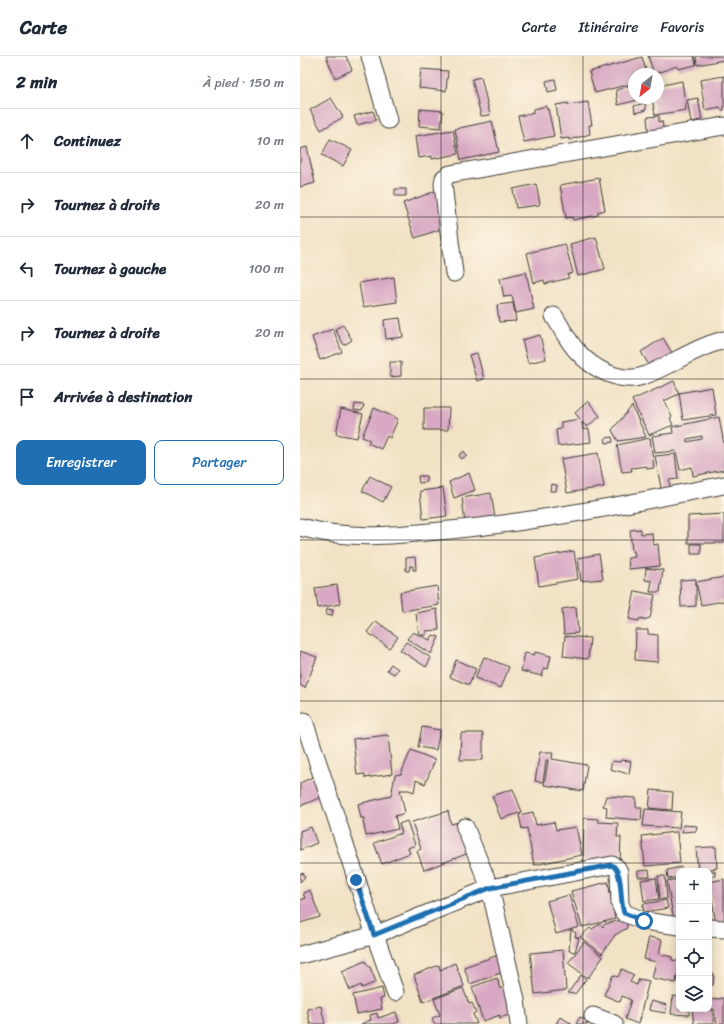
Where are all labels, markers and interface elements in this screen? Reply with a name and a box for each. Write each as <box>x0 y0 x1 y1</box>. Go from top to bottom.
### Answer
text: Carte <box>20 11 67 44</box>
text: Carte <box>522 15 557 40</box>
text: Itinéraire <box>579 15 638 40</box>
text: Favoris <box>660 15 704 40</box>
text: 2 min <box>16 67 57 97</box>
north arrow <box>628 68 664 104</box>
text: À pied · 150 m <box>203 71 284 94</box>
text: Continuez <box>54 128 121 154</box>
text: 10 m <box>257 129 284 152</box>
icon: ahead <box>16 130 38 152</box>
text: Tournez à droite <box>54 192 160 218</box>
text: 20 m <box>255 193 284 216</box>
icon: right <box>16 194 38 216</box>
text: Tournez à gauche <box>54 256 166 282</box>
text: 100 m <box>249 257 284 280</box>
icon: left <box>16 258 38 280</box>
text: Tournez à droite <box>54 320 160 346</box>
text: 20 m <box>255 321 284 344</box>
icon: right <box>16 322 38 344</box>
text: Arrivée à destination <box>54 384 192 410</box>
icon: arrive <box>16 386 38 408</box>
button: Enregistrer <box>16 440 146 485</box>
button: Partager <box>154 440 284 485</box>
map controls <box>676 868 712 1012</box>
button: + <box>676 868 712 904</box>
route end <box>347 871 365 889</box>
button: − <box>676 904 712 940</box>
route start <box>635 912 653 930</box>
button: locate <box>676 940 712 976</box>
button: layers <box>676 976 712 1012</box>

